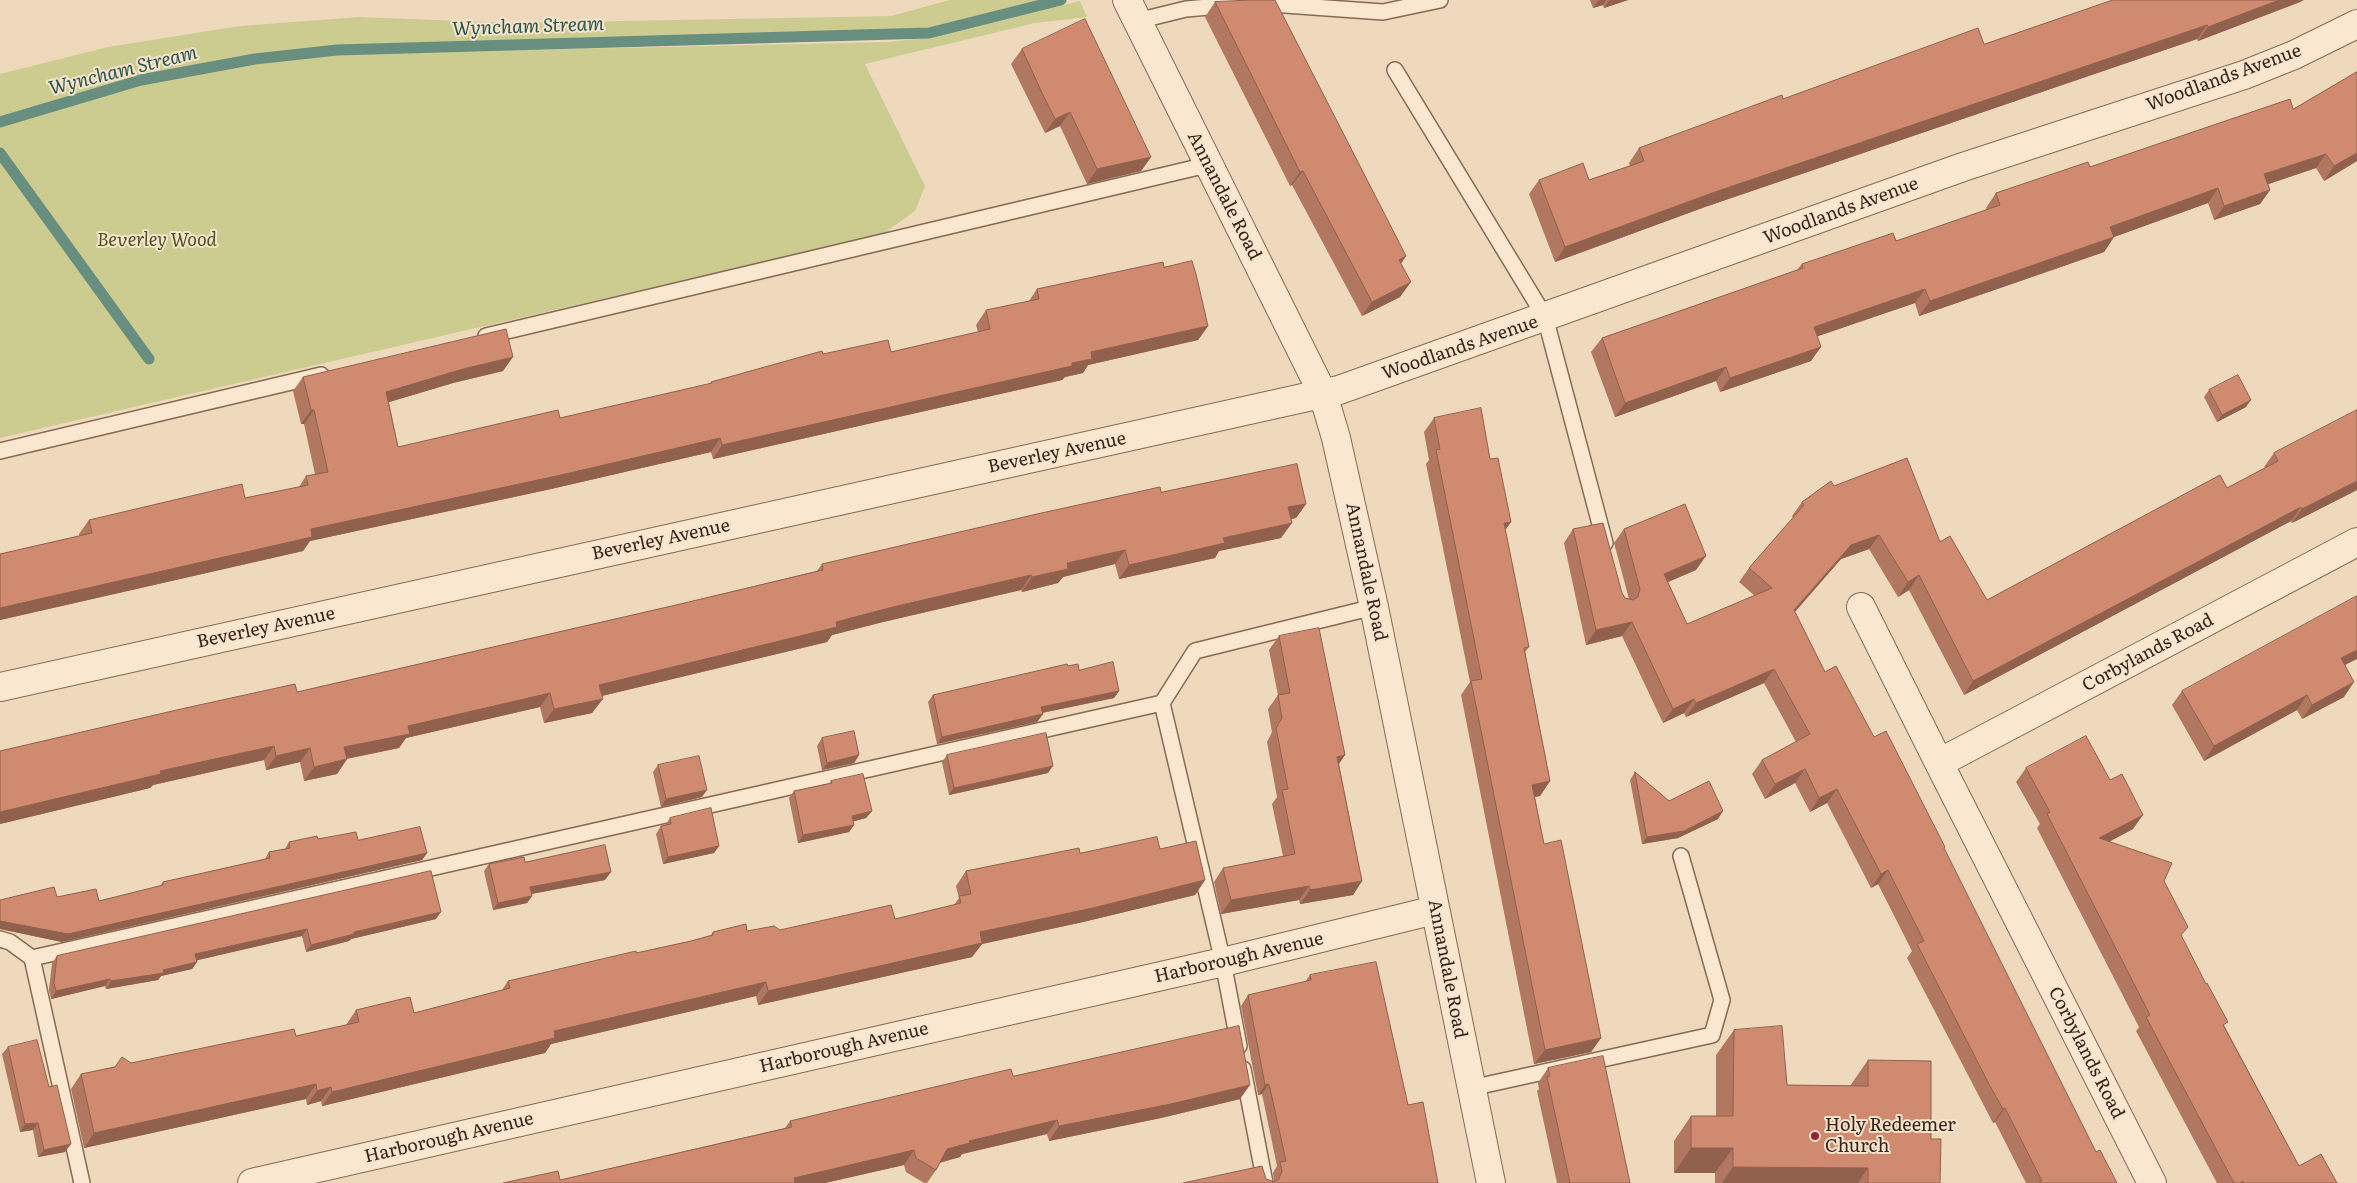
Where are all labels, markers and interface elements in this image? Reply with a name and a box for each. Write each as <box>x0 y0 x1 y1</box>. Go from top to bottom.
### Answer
water label: Wyncham Stream <box>452 13 604 41</box>
street label: Woodlands Avenue <box>2144 40 2304 116</box>
water label: Wyncham Stream <box>46 42 200 100</box>
street label: Annandale Road <box>1182 128 1266 264</box>
street label: Woodlands Avenue <box>1761 173 1921 249</box>
park label: Beverley Wood <box>97 230 217 252</box>
street label: Woodlands Avenue <box>1379 311 1541 385</box>
street label: Beverley Avenue <box>986 428 1128 478</box>
street label: Annandale Road <box>1341 501 1391 643</box>
street label: Beverley Avenue <box>590 515 732 565</box>
street label: Beverley Avenue <box>195 603 337 653</box>
street label: Corbylands Road <box>2079 609 2217 697</box>
street label: Annandale Road <box>1423 898 1471 1040</box>
street label: Harborough Avenue <box>1152 928 1326 988</box>
street label: Corbylands Road <box>2043 983 2129 1123</box>
street label: Harborough Avenue <box>757 1018 931 1078</box>
street label: Harborough Avenue <box>362 1108 536 1168</box>
place label: Holy Redeemer Church <box>1825 1115 1956 1158</box>
marker: Holy Redeemer Church <box>1809 1130 1821 1142</box>

